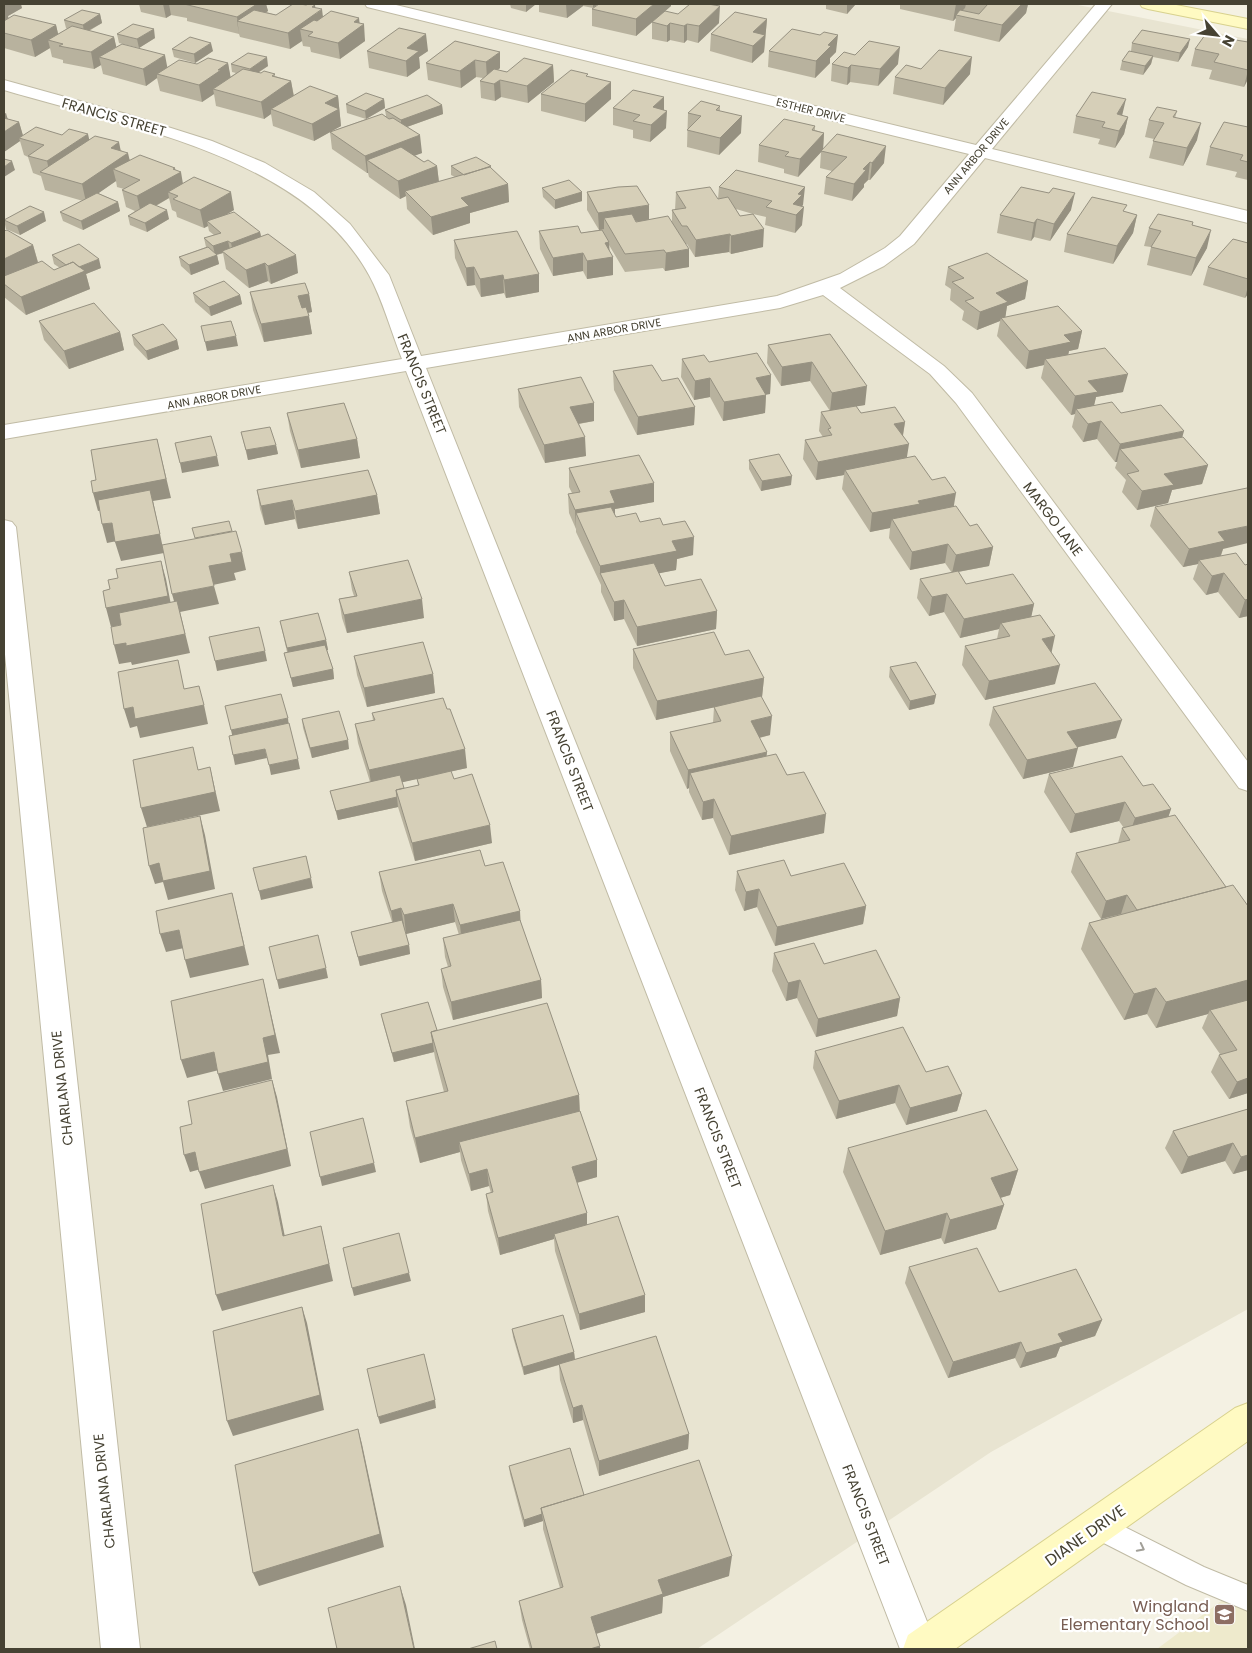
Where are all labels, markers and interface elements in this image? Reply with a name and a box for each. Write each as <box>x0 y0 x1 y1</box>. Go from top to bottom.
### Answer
north arrow <box>1192 10 1242 60</box>
text: N <box>1217 32 1240 50</box>
street label: FRANCIS STREET <box>60 93 169 142</box>
street label: ESTHER DRIVE <box>775 94 847 126</box>
street label: ANN ARBOR DRIVE <box>939 114 1013 198</box>
street label: ANN ARBOR DRIVE <box>566 314 662 346</box>
street label: FRANCIS STREET <box>393 331 452 438</box>
street label: ANN ARBOR DRIVE <box>166 381 262 413</box>
street label: MARGO LANE <box>1018 478 1088 560</box>
street label: FRANCIS STREET <box>541 707 599 815</box>
street label: CHARLANA DRIVE <box>46 1030 78 1146</box>
street label: FRANCIS STREET <box>689 1084 747 1192</box>
street label: CHARLANA DRIVE <box>88 1433 120 1549</box>
street label: FRANCIS STREET <box>837 1461 895 1569</box>
street label: DIANE DRIVE <box>1040 1499 1130 1572</box>
one-way arrow <box>1136 1542 1145 1552</box>
place label: Wingland Elementary School <box>1061 1595 1209 1636</box>
school or university icon: Wingland Elementary School <box>1213 1603 1237 1627</box>

